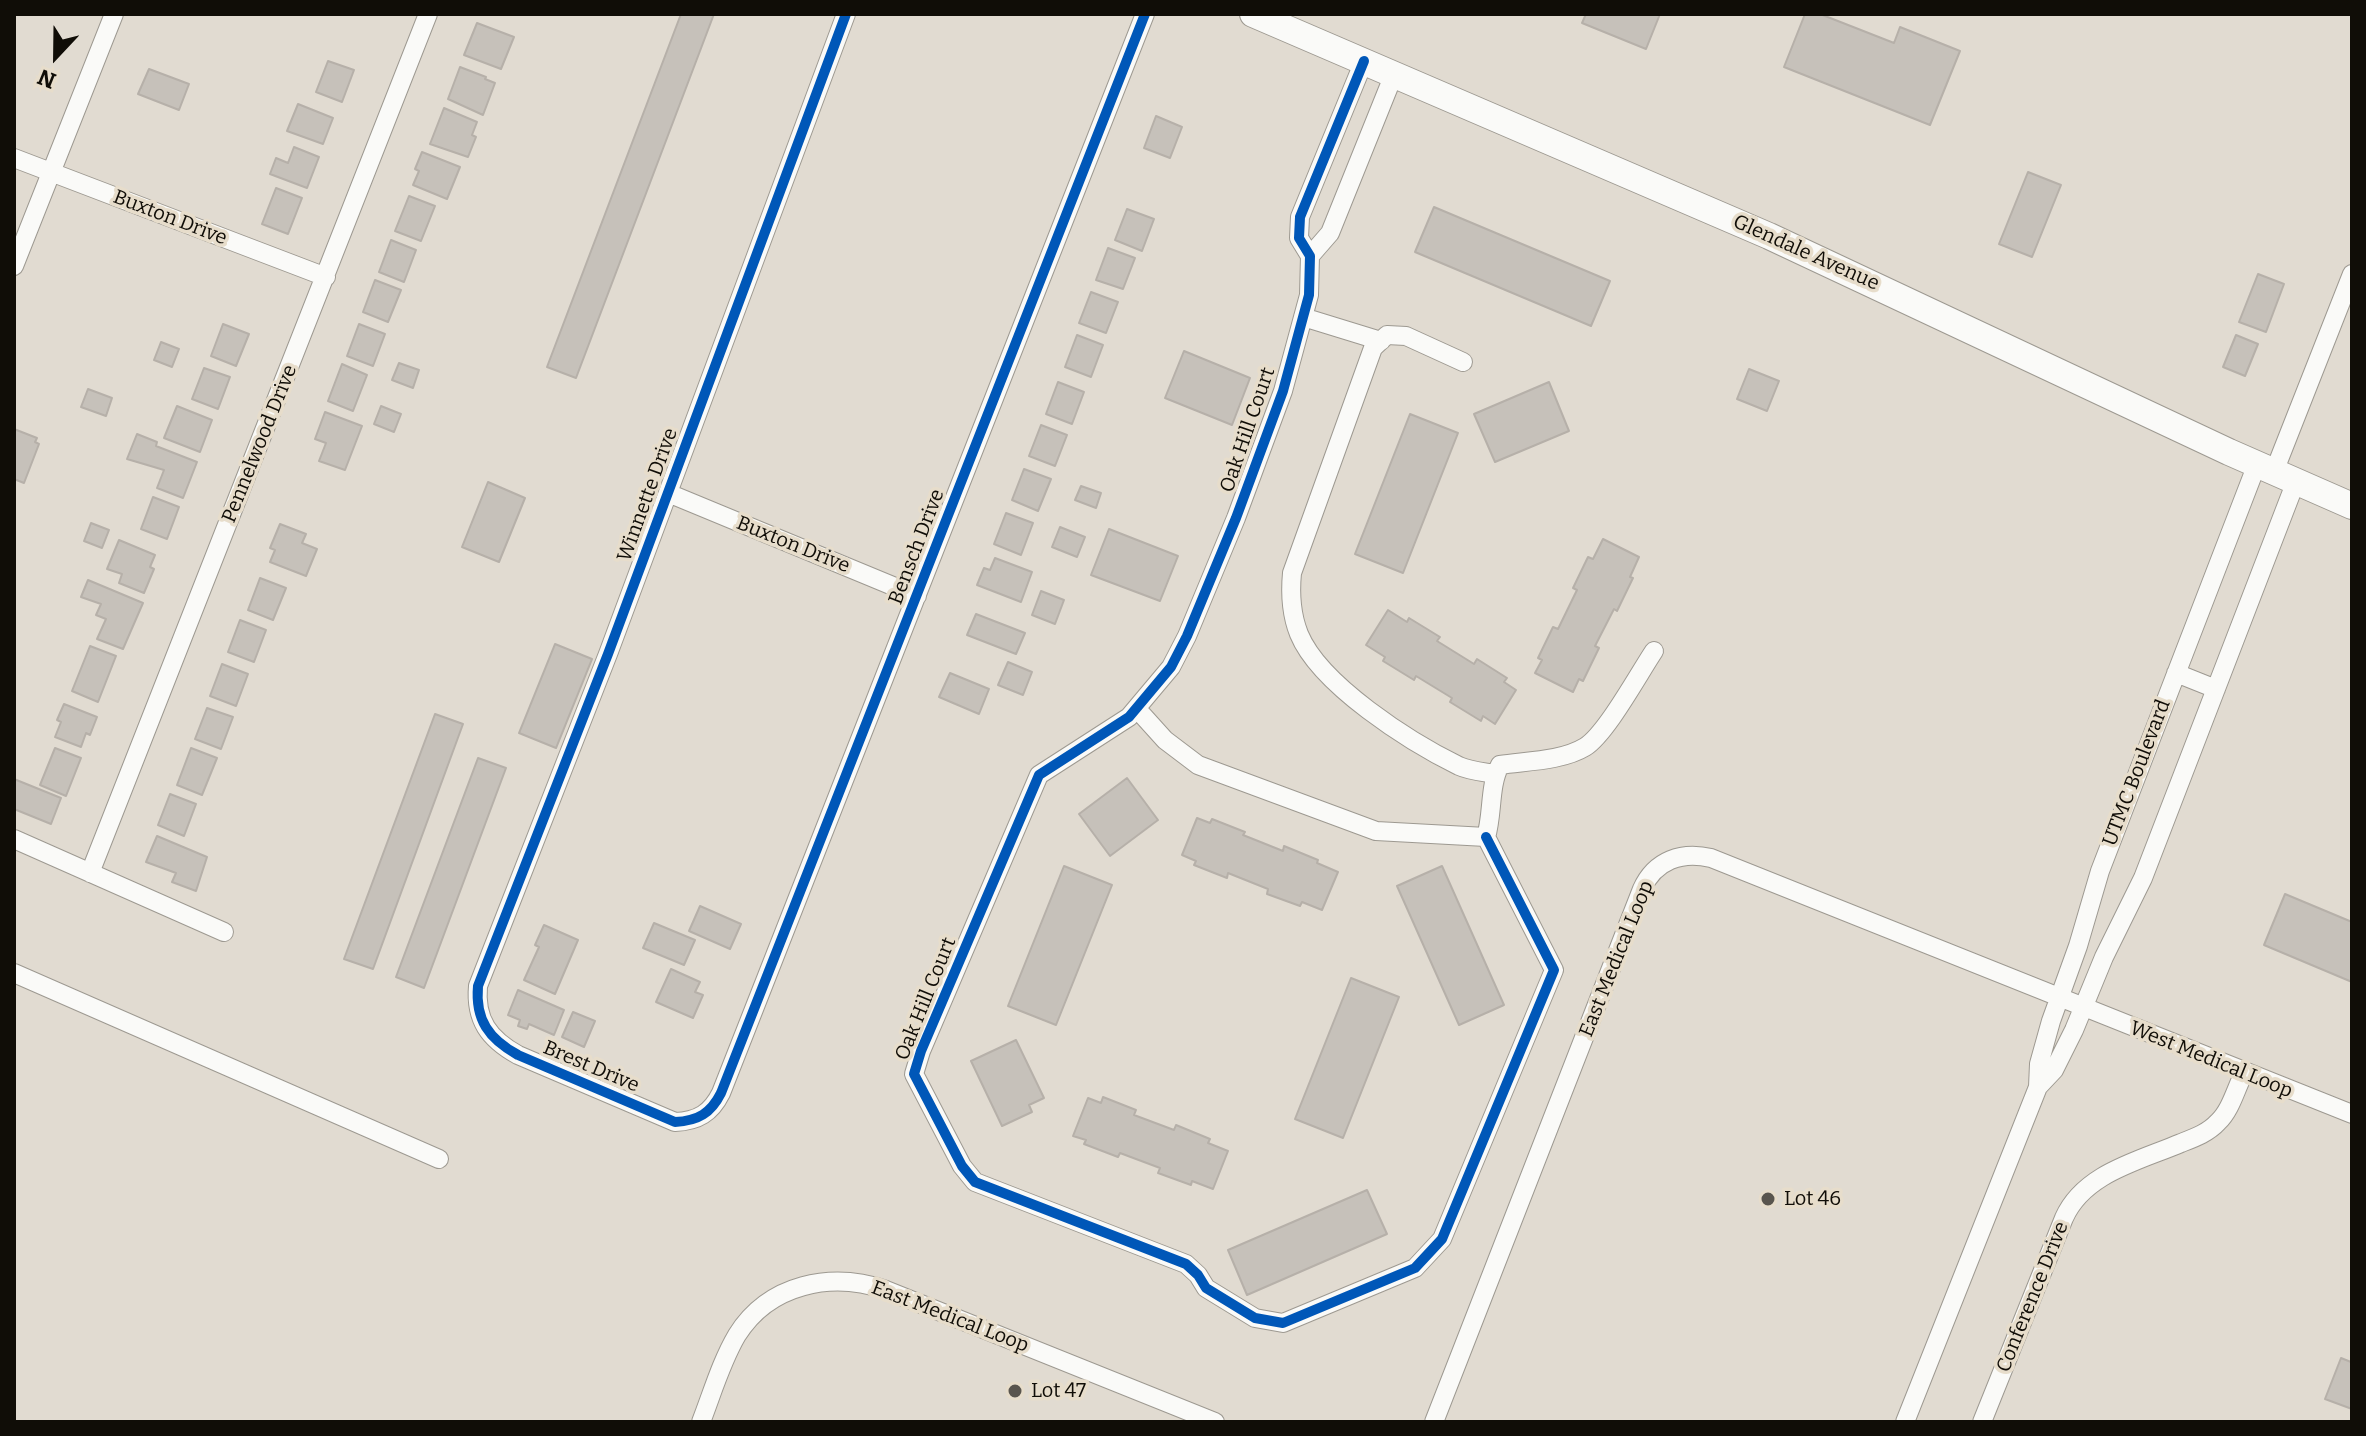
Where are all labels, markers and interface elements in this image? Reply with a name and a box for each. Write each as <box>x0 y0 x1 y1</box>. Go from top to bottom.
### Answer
north arrow <box>16 16 96 96</box>
text: N <box>34 63 60 94</box>
street label: Buxton Drive <box>110 185 230 251</box>
street label: Glendale Avenue <box>1729 210 1883 296</box>
street label: Pennelwood Drive <box>217 362 303 526</box>
street label: Oak Hill Court <box>1215 364 1281 496</box>
street label: Winnette Drive <box>613 425 683 565</box>
street label: Bensch Drive <box>884 486 950 608</box>
street label: Buxton Drive <box>733 511 853 579</box>
street label: UTMC Boulevard <box>2098 696 2176 850</box>
street label: East Medical Loop <box>1575 877 1659 1041</box>
street label: Oak Hill Court <box>890 934 962 1064</box>
street label: West Medical Loop <box>2126 1016 2296 1104</box>
street label: Brest Drive <box>539 1036 643 1098</box>
place label: Lot 46 <box>1784 1187 1841 1211</box>
marker: Lot 46 <box>1759 1190 1777 1208</box>
street label: Conference Drive <box>1992 1218 2074 1376</box>
street label: East Medical Loop <box>868 1276 1032 1358</box>
place label: Lot 47 <box>1031 1379 1086 1403</box>
marker: Lot 47 <box>1006 1382 1024 1400</box>

